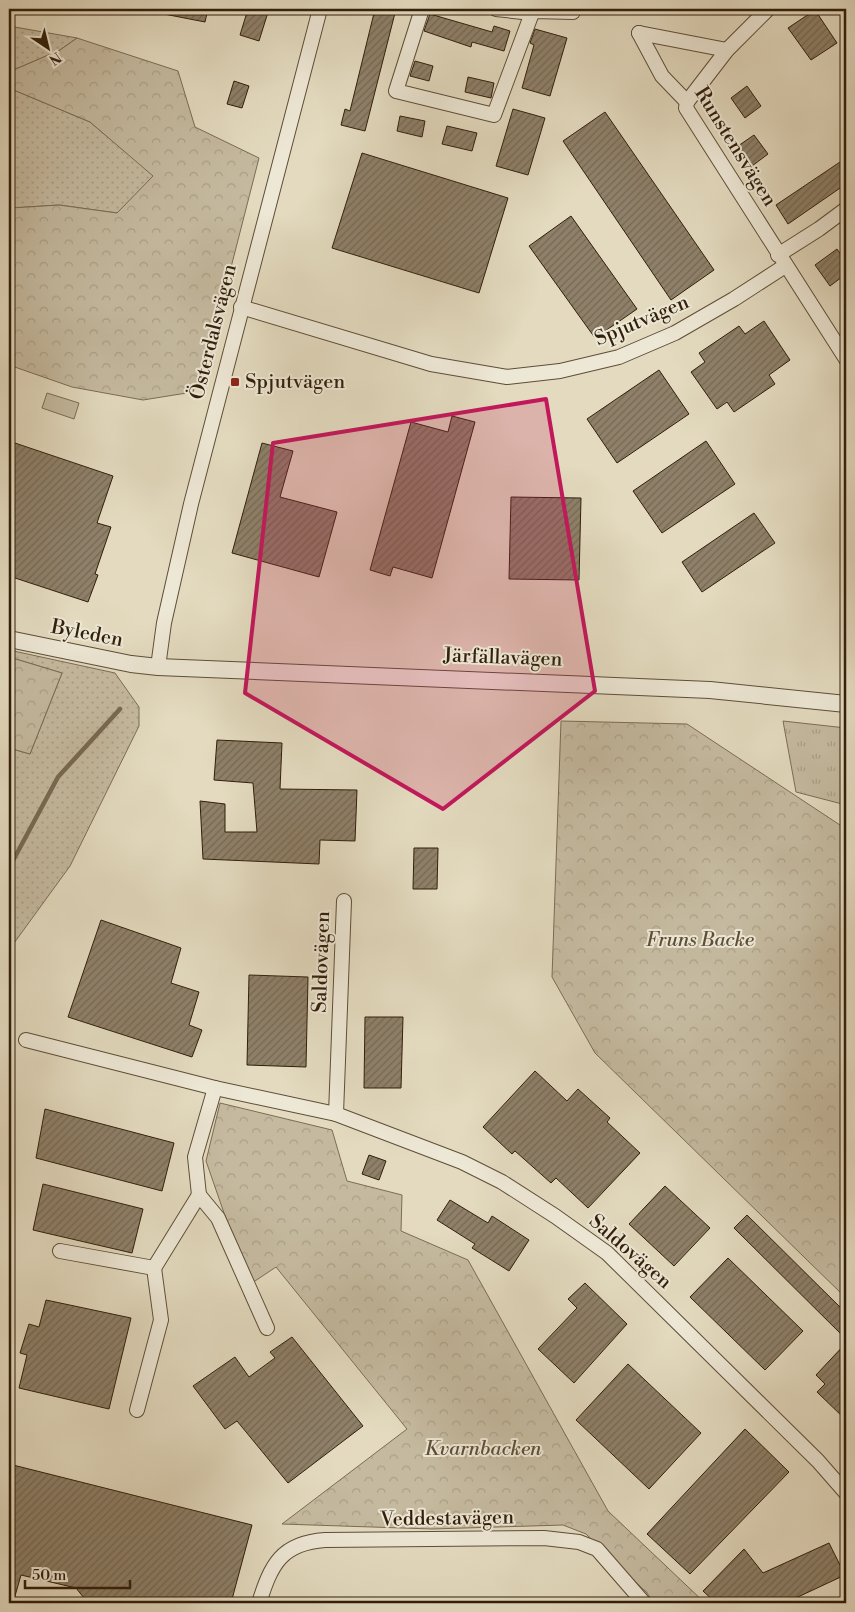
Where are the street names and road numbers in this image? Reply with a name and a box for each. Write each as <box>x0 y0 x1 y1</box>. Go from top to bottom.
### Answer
street label: Runstensvägen <box>688 83 782 211</box>
street label: Österdalsvägen <box>184 261 243 402</box>
street label: Spjutvägen <box>591 290 693 352</box>
street label: Byleden <box>48 615 125 653</box>
street label: Järfällavägen <box>442 643 563 673</box>
street label: Saldovägen <box>308 911 336 1013</box>
street label: Saldovägen <box>583 1209 677 1295</box>
street label: Veddestavägen <box>379 1505 514 1533</box>

